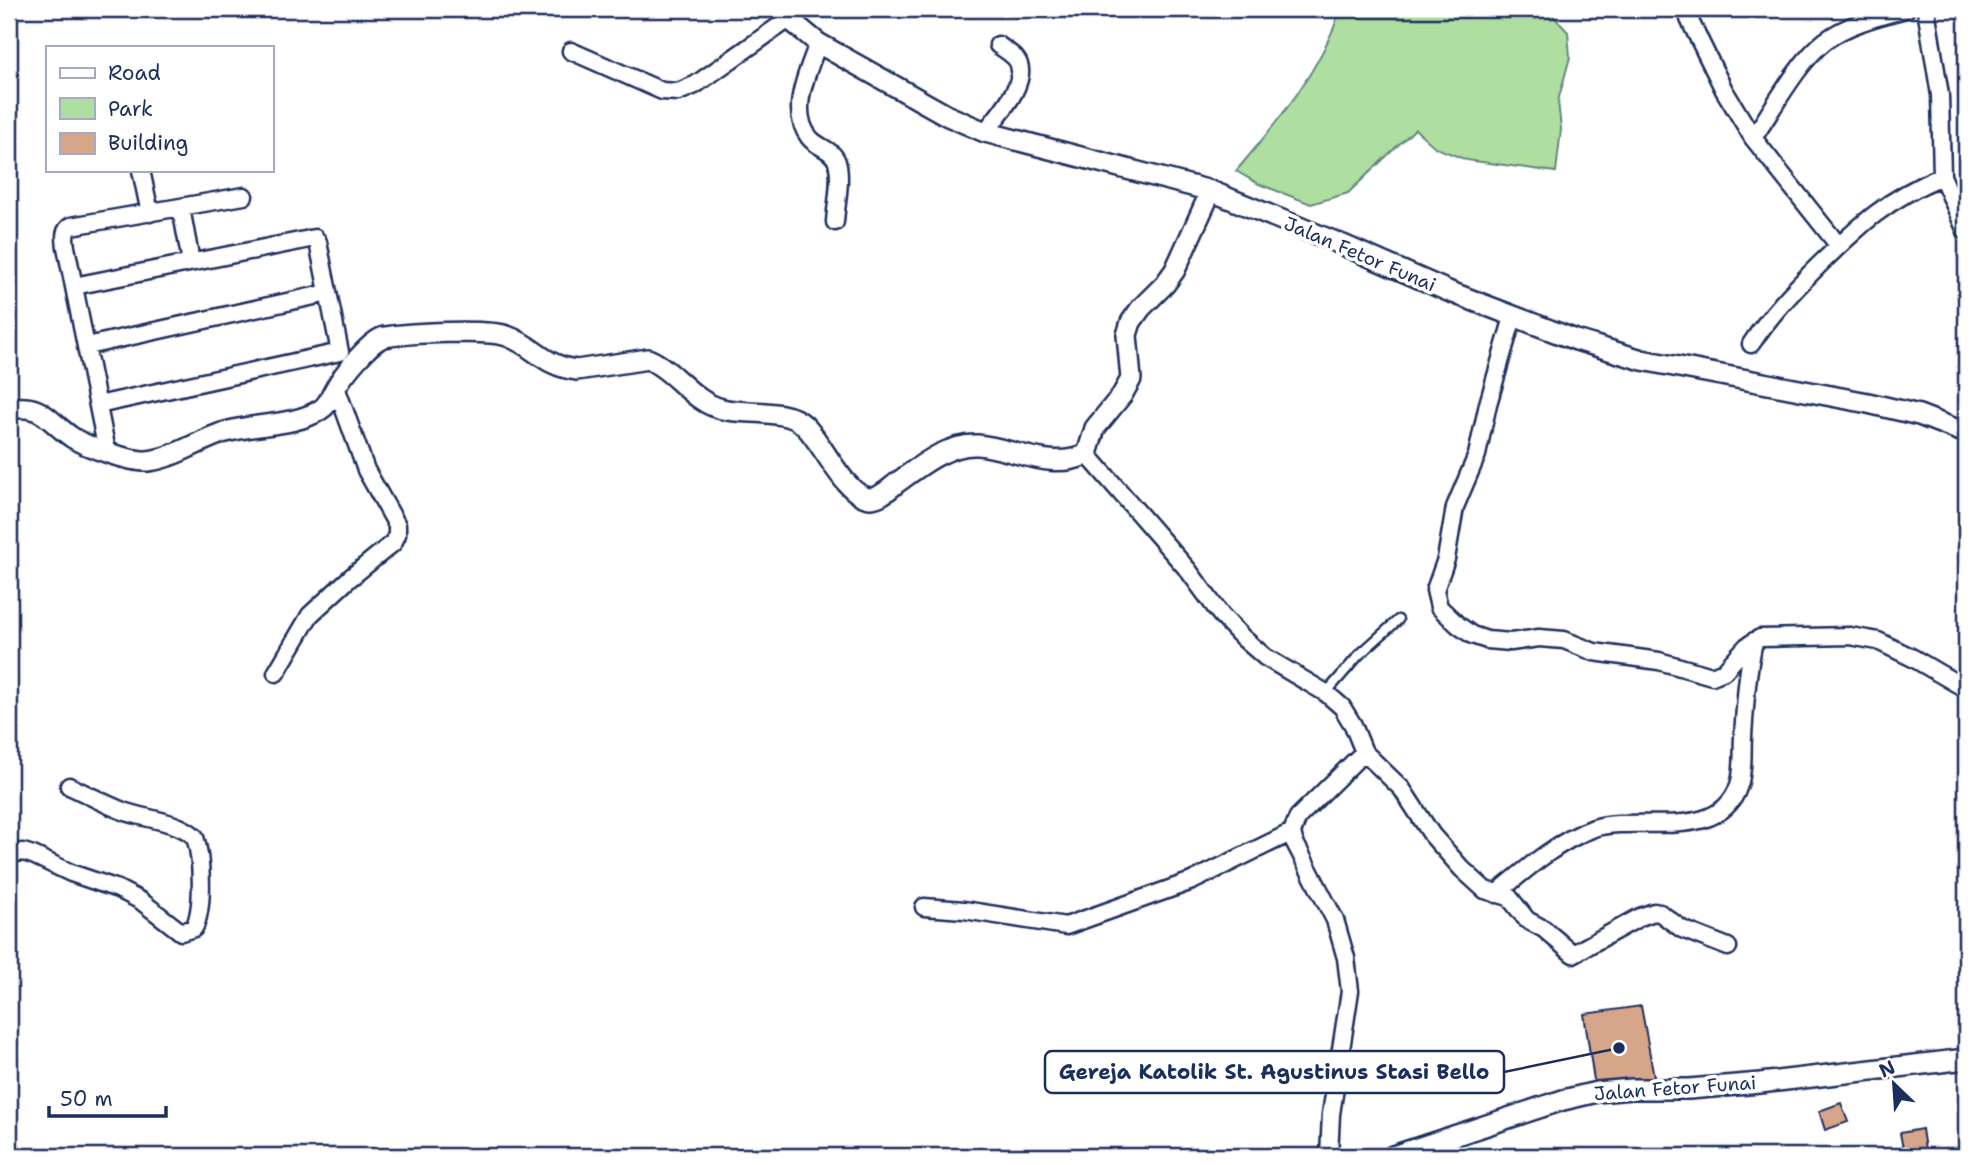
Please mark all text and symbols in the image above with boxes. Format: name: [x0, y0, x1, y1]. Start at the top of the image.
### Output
legend: [46, 46, 273, 172]
text: Road: [108, 59, 161, 87]
text: Park: [108, 95, 153, 123]
text: Building: [108, 129, 188, 157]
street label: Jalan Fetor Funai: [1280, 211, 1440, 297]
north arrow: [1860, 1050, 1930, 1120]
callout: Gereja Katolik St. Agustinus Stasi Bello: [1045, 1051, 1504, 1093]
text: N: [1875, 1055, 1899, 1084]
text: Gereja Katolik St. Agustinus Stasi Bello: [1059, 1058, 1489, 1086]
street label: Jalan Fetor Funai: [1593, 1070, 1757, 1106]
scale bar: [49, 1074, 166, 1118]
text: 50 m: [60, 1085, 113, 1113]

